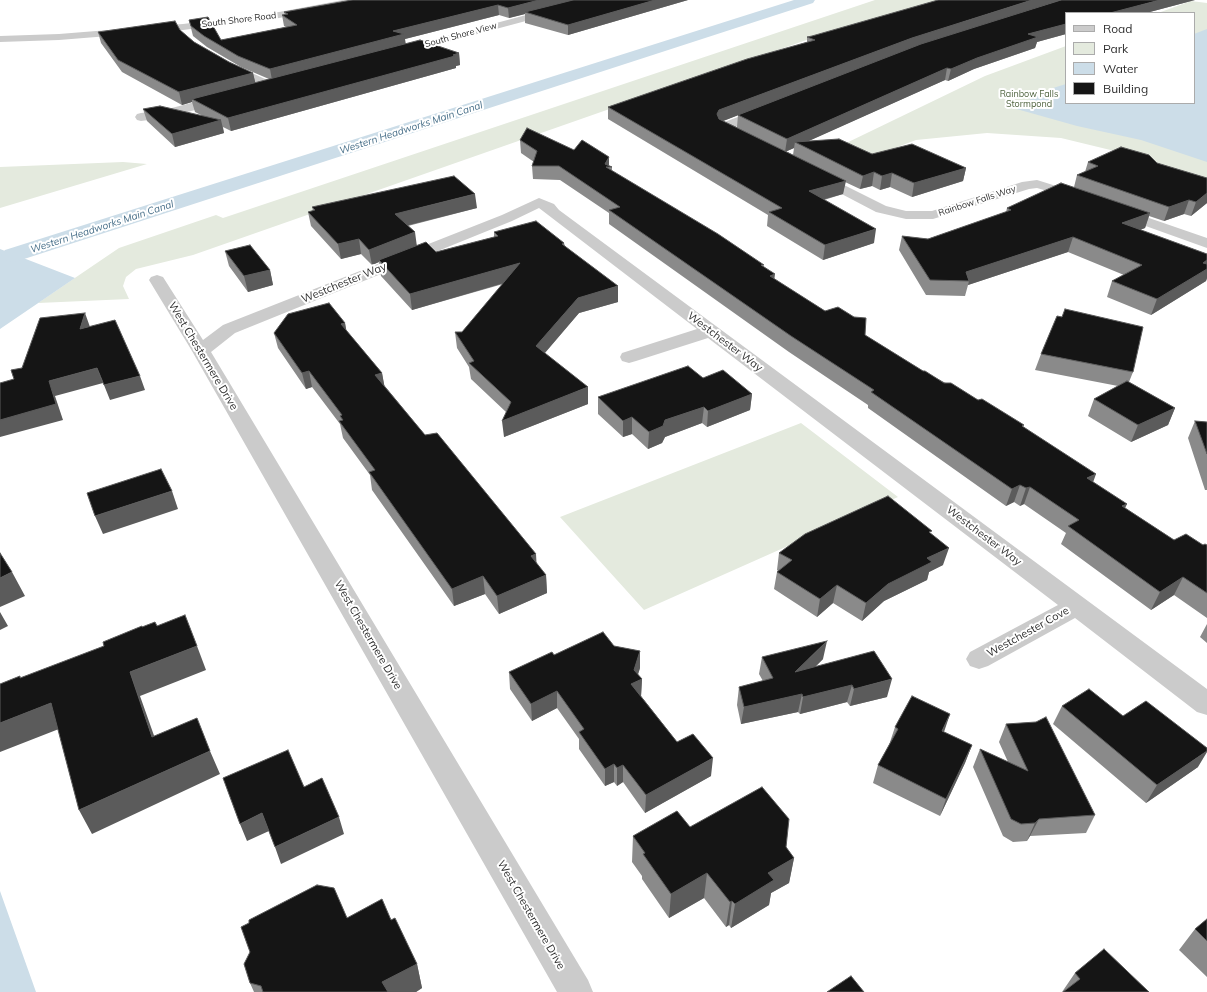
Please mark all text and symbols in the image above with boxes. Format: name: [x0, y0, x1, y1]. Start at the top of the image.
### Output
street label: South Shore Road: [201, 10, 277, 30]
legend: [1065, 12, 1195, 104]
street label: South Shore View: [424, 20, 498, 50]
text: Road: [1103, 21, 1132, 36]
text: Park: [1103, 41, 1128, 56]
text: Water: [1103, 61, 1138, 76]
text: Building: [1103, 81, 1148, 96]
park label: Rainbow Falls Stormpond: [1000, 89, 1058, 110]
water label: Western Headworks Main Canal: [338, 99, 484, 157]
street label: Rainbow Falls Way: [937, 183, 1017, 219]
water label: Western Headworks Main Canal: [29, 198, 175, 256]
street label: Westchester Way: [299, 260, 389, 306]
street label: West Chestermere Drive: [165, 300, 241, 412]
street label: Westchester Way: [685, 309, 765, 375]
street label: Westchester Way: [944, 503, 1024, 569]
street label: West Chestermere Drive: [331, 578, 405, 692]
street label: Westchester Cove: [985, 604, 1071, 660]
street label: West Chestermere Drive: [494, 858, 568, 972]

